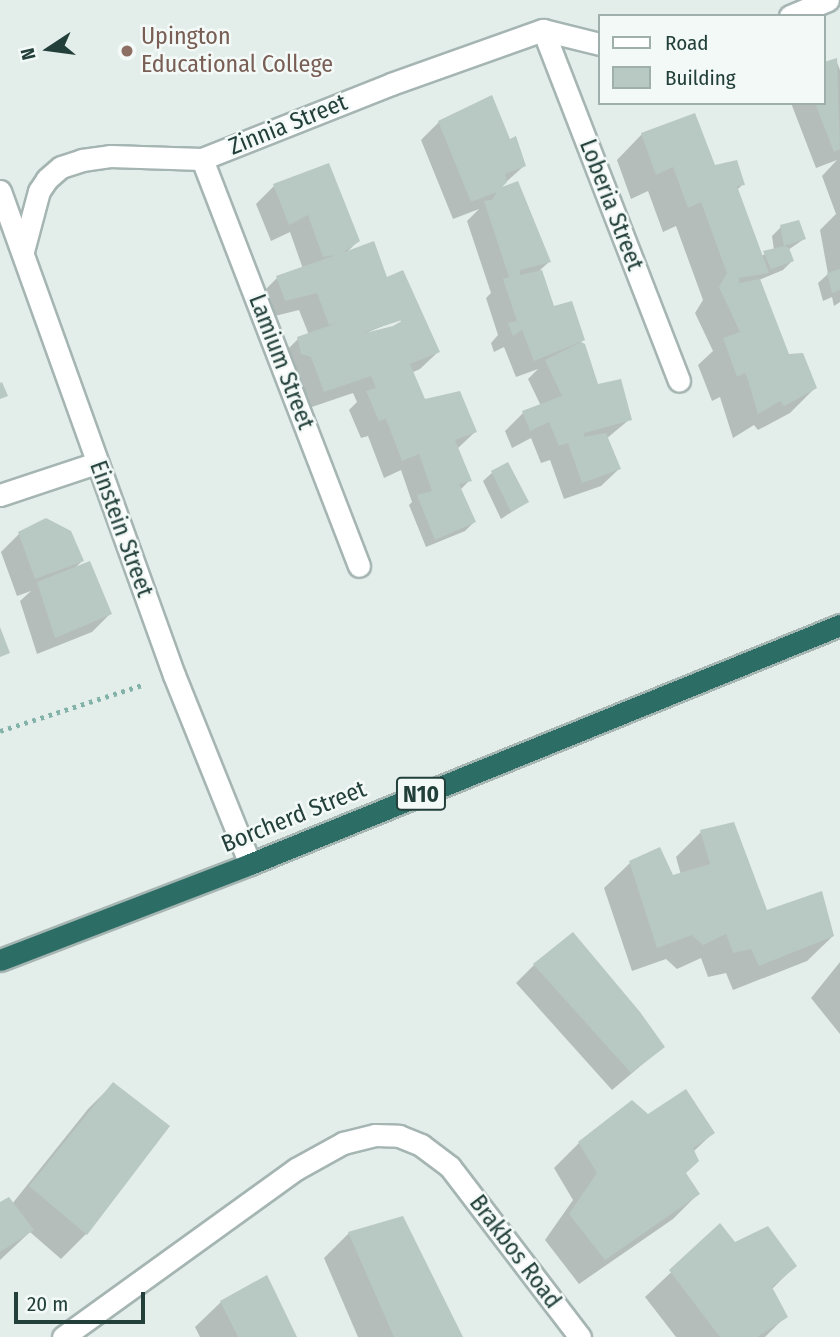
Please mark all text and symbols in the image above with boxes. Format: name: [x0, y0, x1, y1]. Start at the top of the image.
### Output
north arrow: [14, 14, 84, 84]
legend: [598, 14, 826, 105]
place label: Upington Educational College: [141, 23, 333, 79]
text: Road: [665, 30, 709, 56]
marker: Upington Educational College: [119, 43, 135, 59]
text: N: [16, 46, 41, 62]
text: Building: [665, 65, 736, 91]
street label: Zinnia Street: [225, 88, 351, 162]
street label: Loberia Street: [573, 135, 649, 275]
street label: Lamium Street: [242, 290, 320, 434]
street label: Einstein Street: [83, 457, 159, 601]
road number: N10: [395, 774, 447, 814]
street label: Borcherd Street: [217, 775, 371, 859]
street label: Brakbos Road: [463, 1190, 567, 1314]
scale bar: [18, 1278, 149, 1322]
text: 20 m: [27, 1291, 68, 1317]

